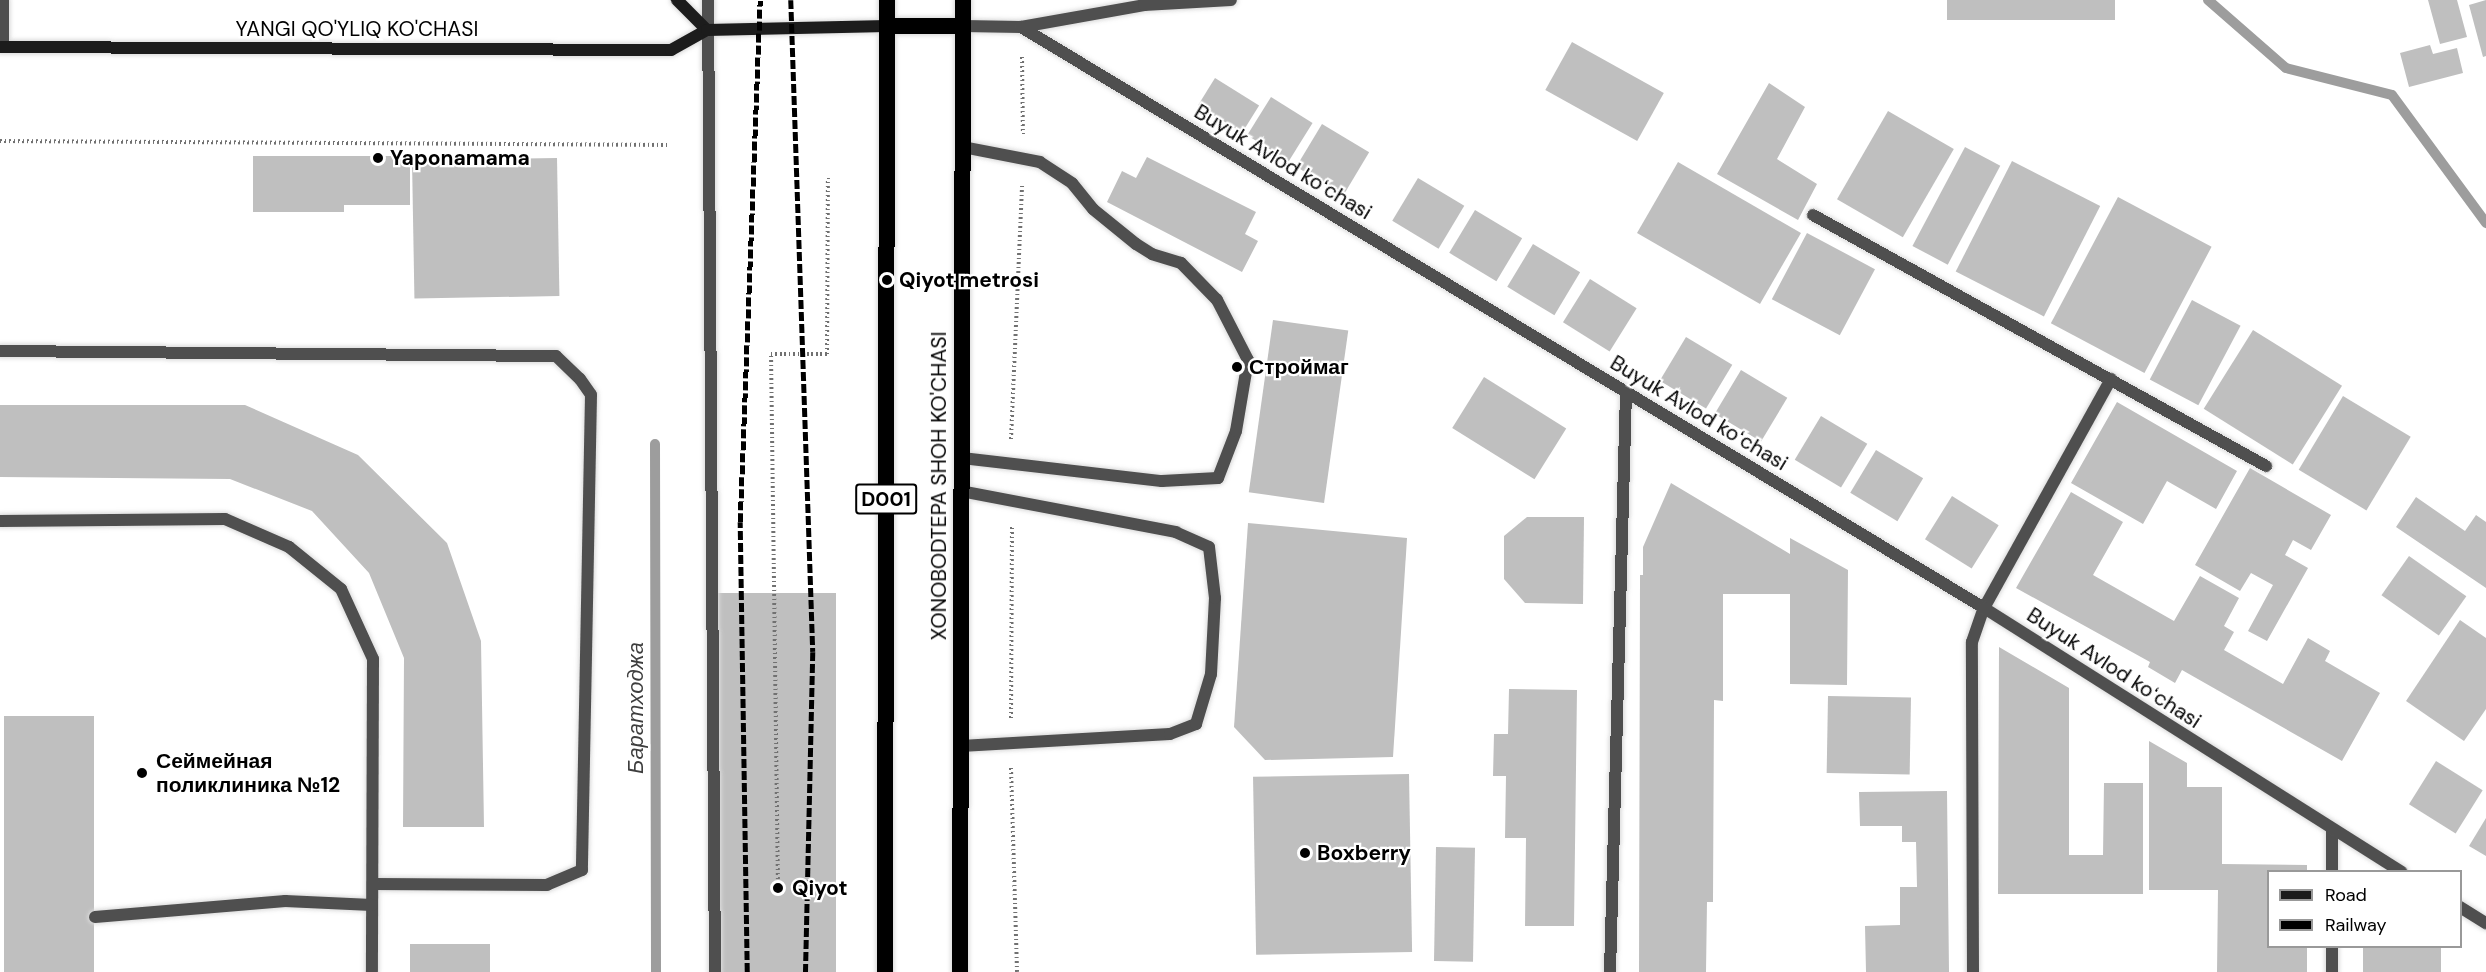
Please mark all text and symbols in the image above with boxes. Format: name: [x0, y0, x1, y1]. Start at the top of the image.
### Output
street label: YANGI QO'YLIQ KO'CHASI: [236, 16, 478, 42]
street label: Buyuk Avlod koʻchasi: [1190, 99, 1376, 225]
place label: Yaponamama: [390, 145, 530, 171]
marker: Yaponamama: [371, 151, 385, 165]
place label: Qiyot metrosi: [899, 267, 1039, 293]
marker: Qiyot metrosi: [880, 273, 894, 287]
street label: XONOBODTEPA SHOH KO'CHASI: [926, 332, 952, 640]
street label: Buyuk Avlod koʻchasi: [1606, 350, 1792, 476]
place label: Строймаг: [1249, 354, 1349, 380]
marker: Строймаг: [1230, 360, 1244, 374]
road number: D001: [854, 482, 918, 516]
street label: Buyuk Avlod koʻchasi: [2022, 602, 2206, 734]
water label: Баратходжа: [623, 642, 649, 774]
place label: Сеймейная поликлиника №12: [156, 748, 340, 798]
marker: Сеймейная поликлиника №12: [133, 764, 151, 782]
place label: Boxberry: [1317, 840, 1411, 866]
marker: Boxberry: [1298, 846, 1312, 860]
legend: [2267, 870, 2462, 948]
place label: Qiyot: [792, 875, 847, 901]
marker: Qiyot: [769, 879, 787, 897]
text: Road: [2325, 883, 2367, 907]
text: Railway: [2325, 913, 2387, 937]

